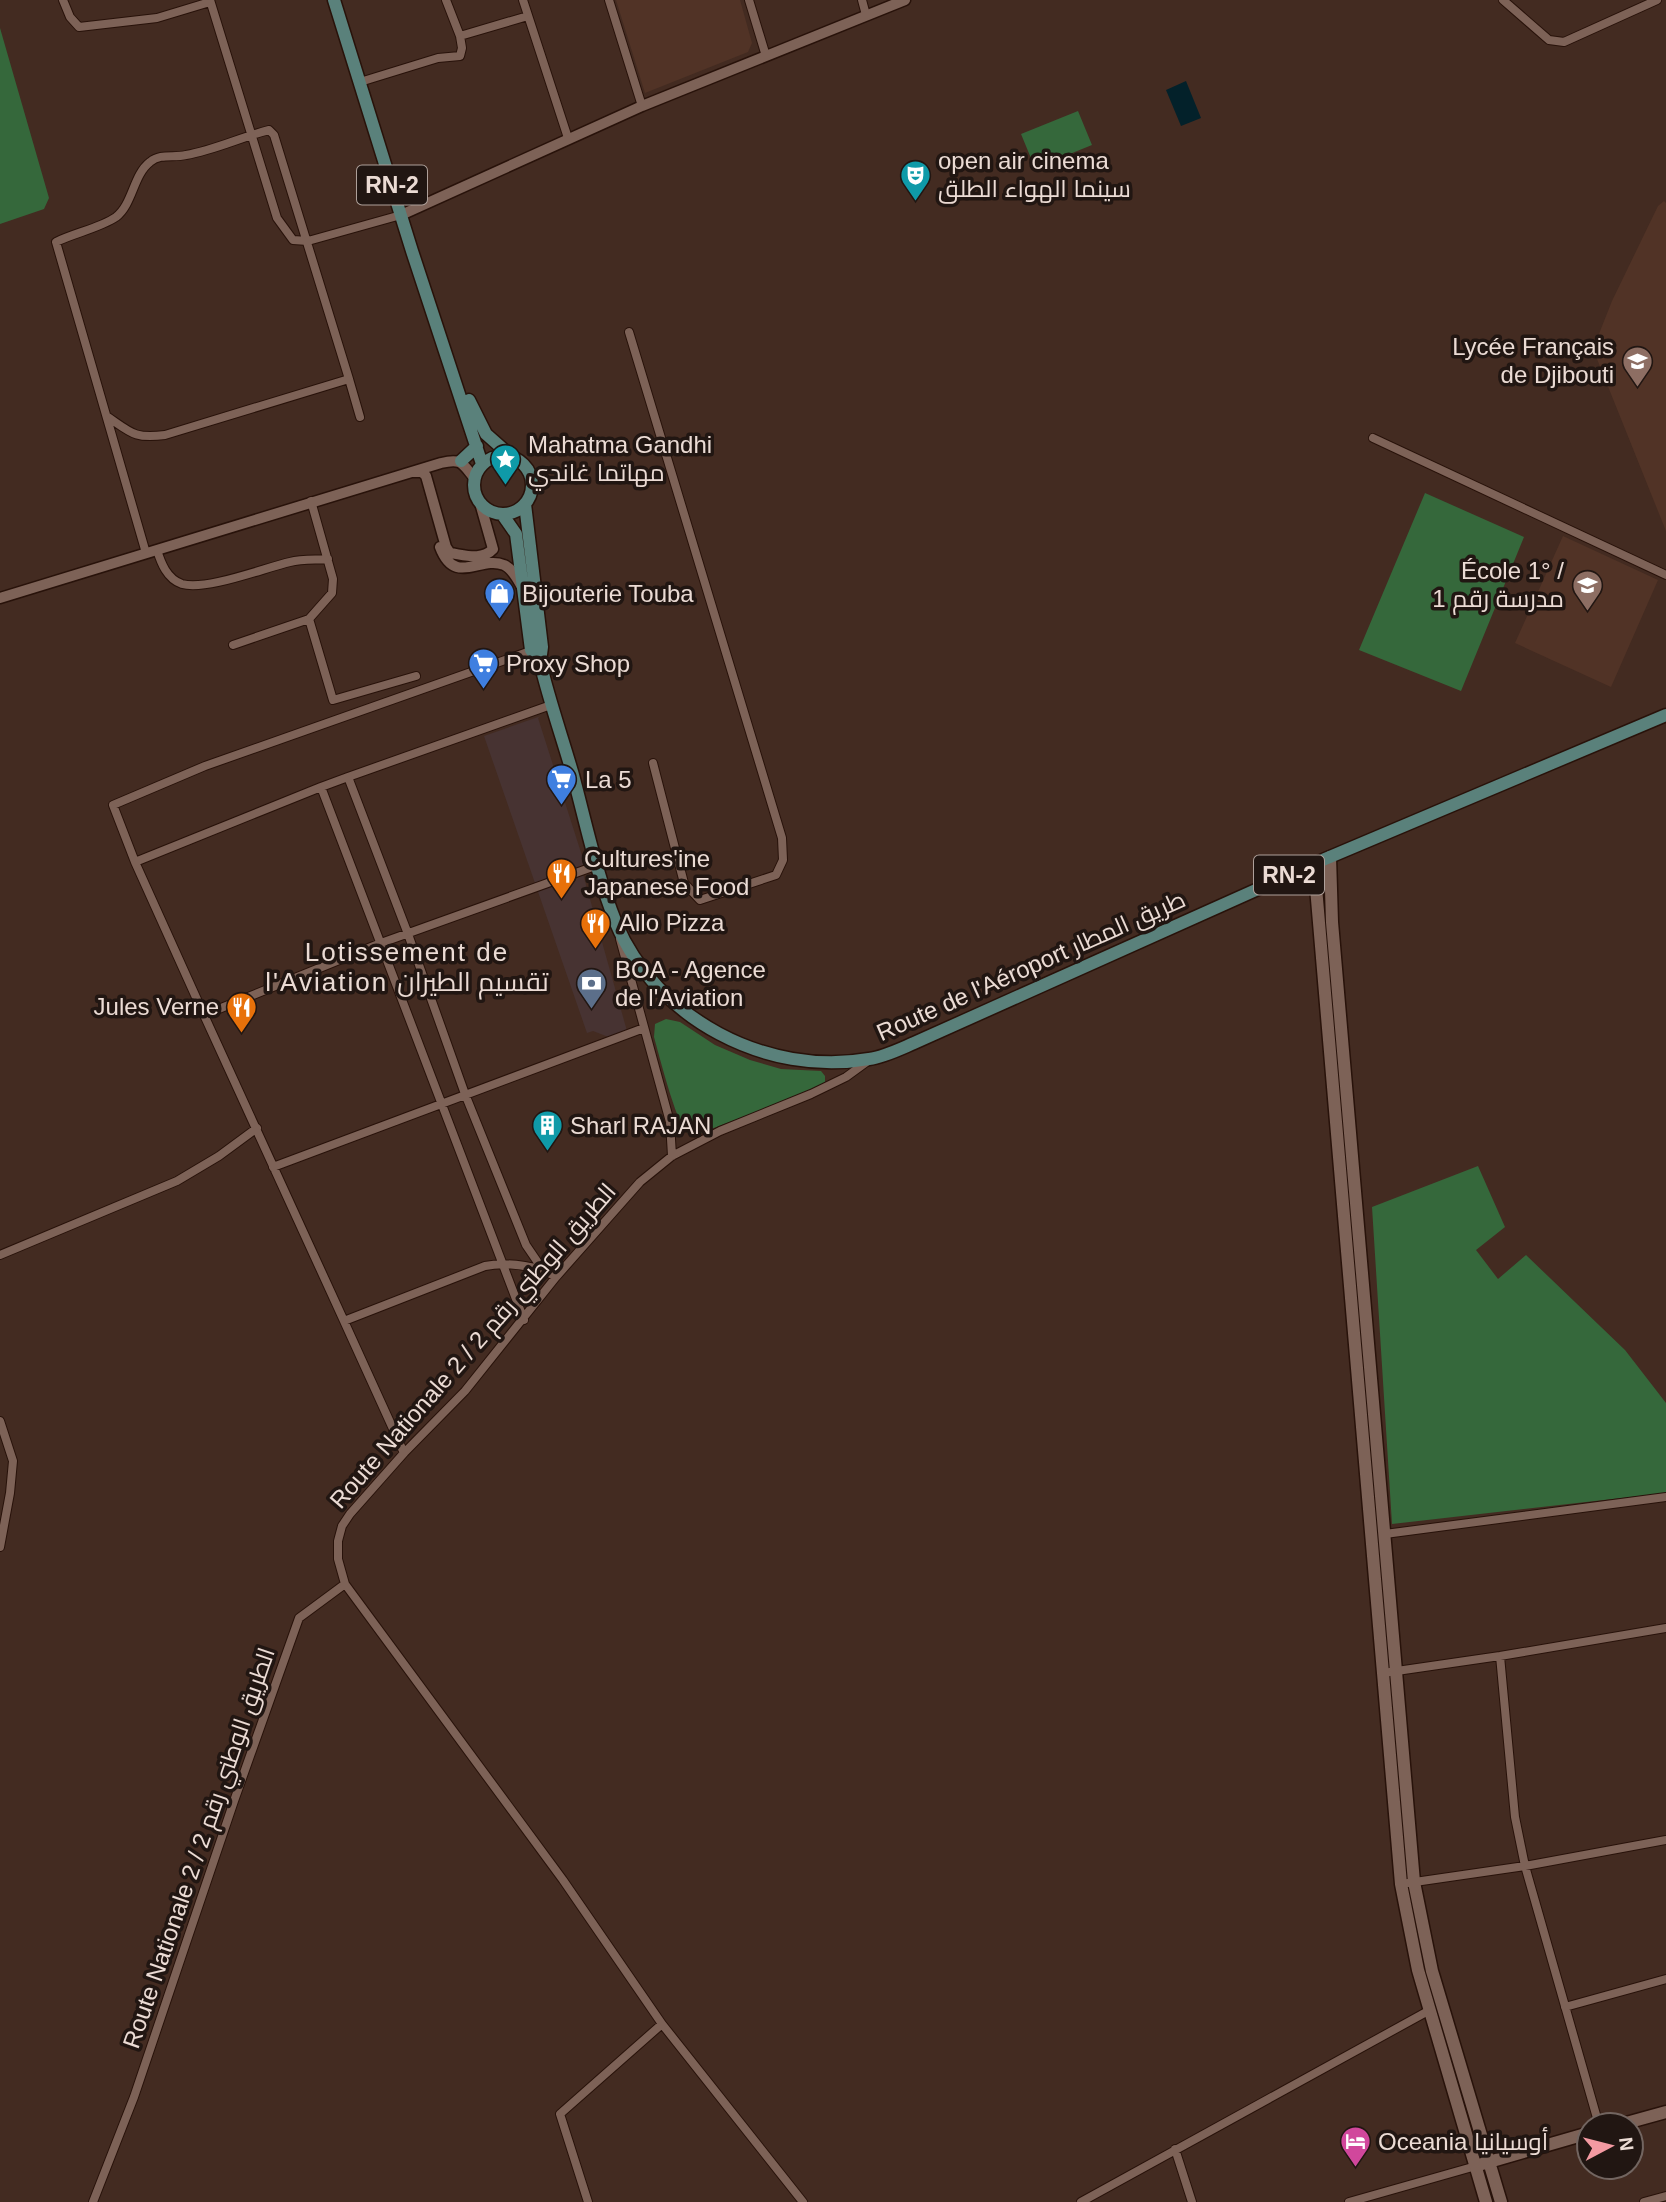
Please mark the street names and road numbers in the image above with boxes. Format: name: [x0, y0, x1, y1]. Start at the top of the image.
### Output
road number: RN-2: [357, 166, 427, 204]
road number: RN-2: [1254, 856, 1324, 894]
street label: Route de l'Aéroport طريق المطار: [872, 885, 1190, 1048]
street label: Route Nationale 2 / الطريق الوطني رقم 2: [324, 1178, 626, 1518]
street label: Route Nationale 2 / الطريق الوطني رقم 2: [117, 1644, 286, 2054]

